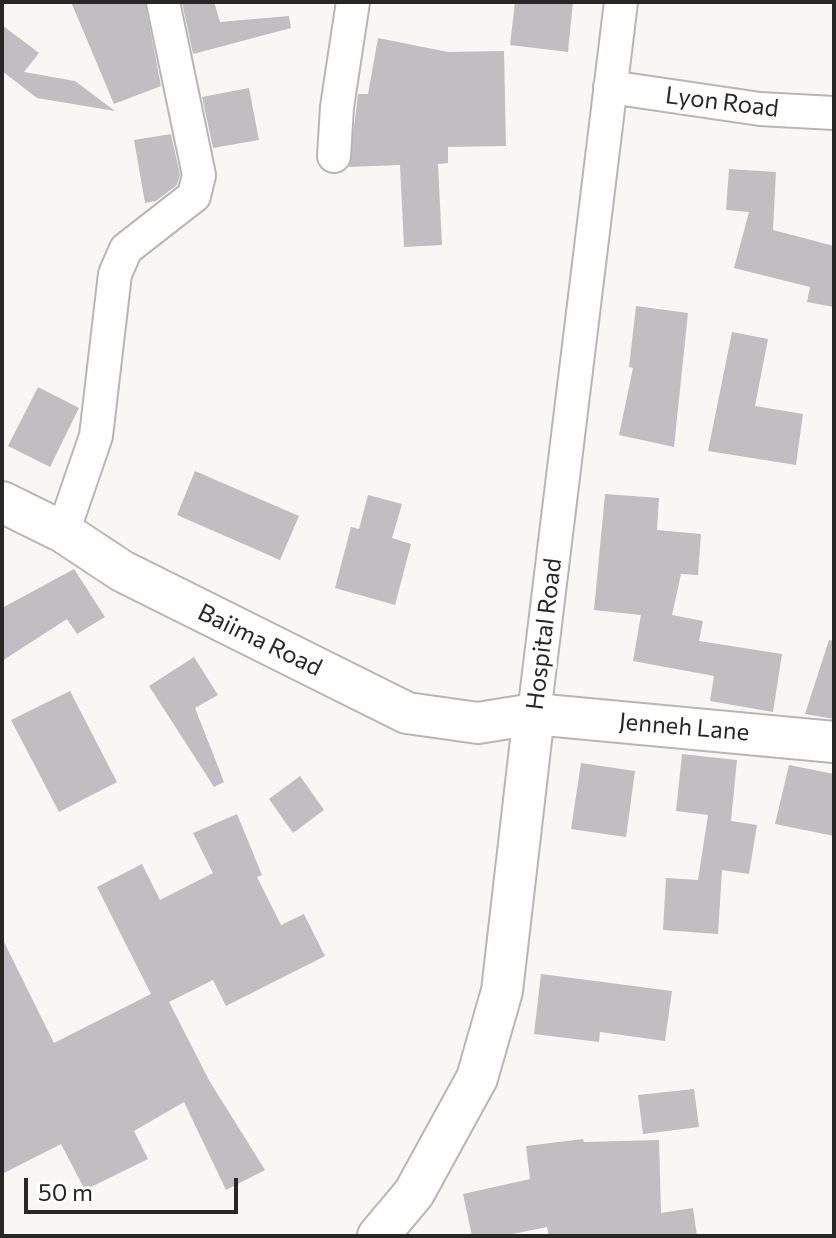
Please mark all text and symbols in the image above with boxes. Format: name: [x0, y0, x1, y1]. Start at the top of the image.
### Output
street label: Lyon Road: [664, 81, 780, 123]
street label: Hospital Road: [520, 557, 568, 711]
street label: Baiima Road: [193, 598, 327, 682]
street label: Jenneh Lane: [618, 707, 750, 747]
scale bar: [28, 1162, 242, 1212]
text: 50 m: [38, 1177, 93, 1206]

